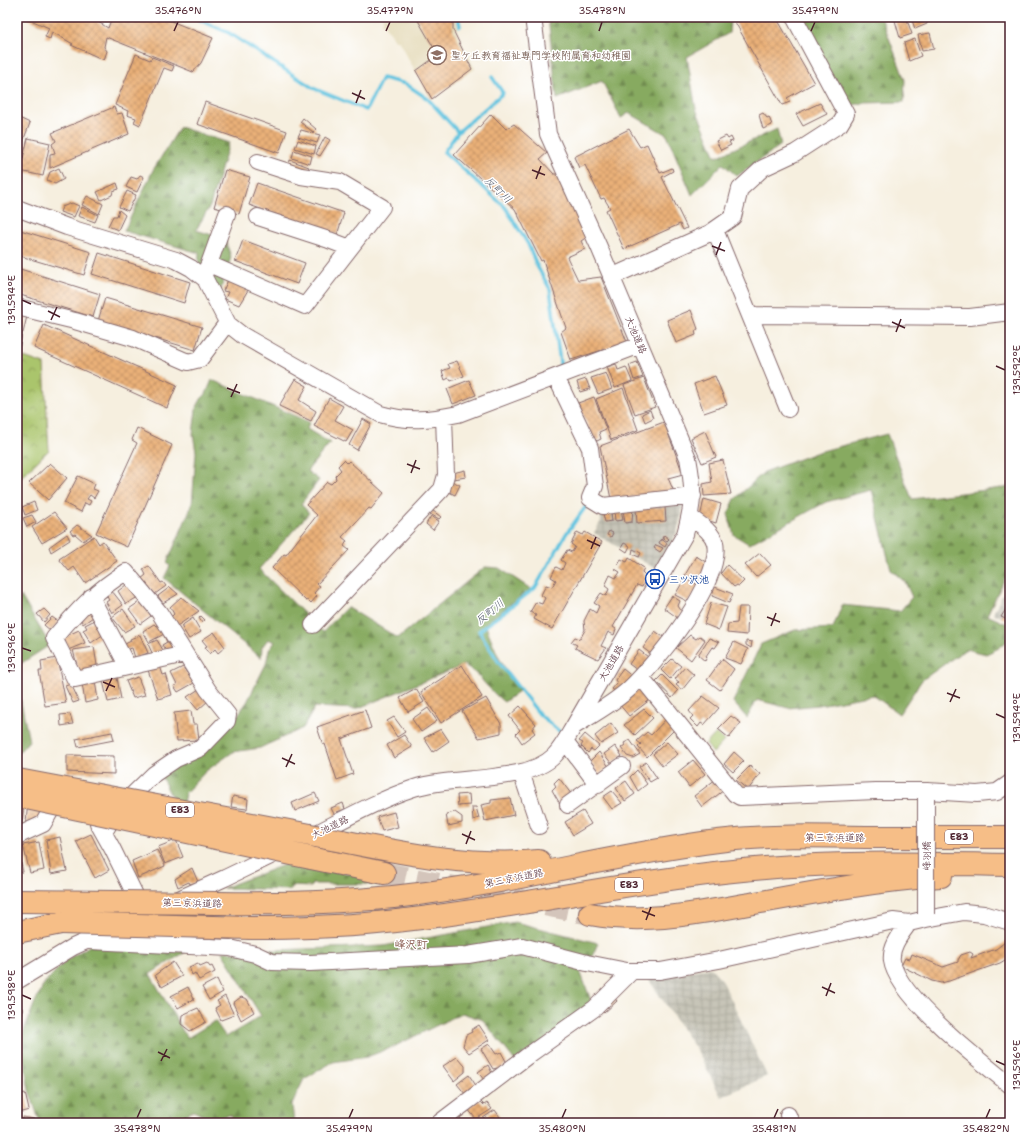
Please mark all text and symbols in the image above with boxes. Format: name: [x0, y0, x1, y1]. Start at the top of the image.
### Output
text: 35.476°N: [154, 4, 202, 17]
text: 35.477°N: [367, 4, 413, 17]
text: 35.478°N: [578, 4, 626, 17]
text: 35.479°N: [791, 4, 839, 17]
school or university icon: 聖ケ丘教育福祉専門学校附属育和幼稚園: [426, 44, 448, 66]
place label: 聖ケ丘教育福祉専門学校附属育和幼稚園: [451, 49, 631, 62]
water label: 反町川: [481, 173, 515, 207]
text: 139.594°E: [5, 275, 18, 325]
street label: 大池道路: [622, 314, 650, 356]
text: 139.592°E: [1010, 345, 1023, 395]
bus stop icon: 三ツ沢池: [644, 568, 666, 590]
place label: 三ツ沢池: [669, 573, 709, 586]
water label: 反町川: [473, 596, 507, 628]
text: 139.596°E: [5, 623, 18, 673]
street label: 大池道路: [595, 642, 627, 684]
text: 139.594°E: [1010, 693, 1023, 743]
road number: E83: [166, 803, 194, 817]
street label: 大池道路: [309, 812, 351, 842]
road number: E83: [945, 830, 973, 844]
street label: 第三京浜道路: [805, 831, 865, 844]
street label: 峰羽橋: [920, 841, 933, 871]
street label: 第三京浜道路: [483, 866, 545, 890]
road number: E83: [615, 878, 643, 892]
street label: 第三京浜道路: [162, 896, 222, 910]
district label: 峰沢町: [395, 937, 428, 952]
text: 139.598°E: [5, 970, 18, 1020]
text: 139.596°E: [1010, 1040, 1023, 1090]
text: 35.478°N: [113, 1122, 161, 1135]
text: 35.479°N: [325, 1122, 373, 1135]
text: 35.480°N: [538, 1122, 586, 1135]
text: 35.481°N: [752, 1122, 796, 1135]
text: 35.482°N: [962, 1122, 1010, 1135]

